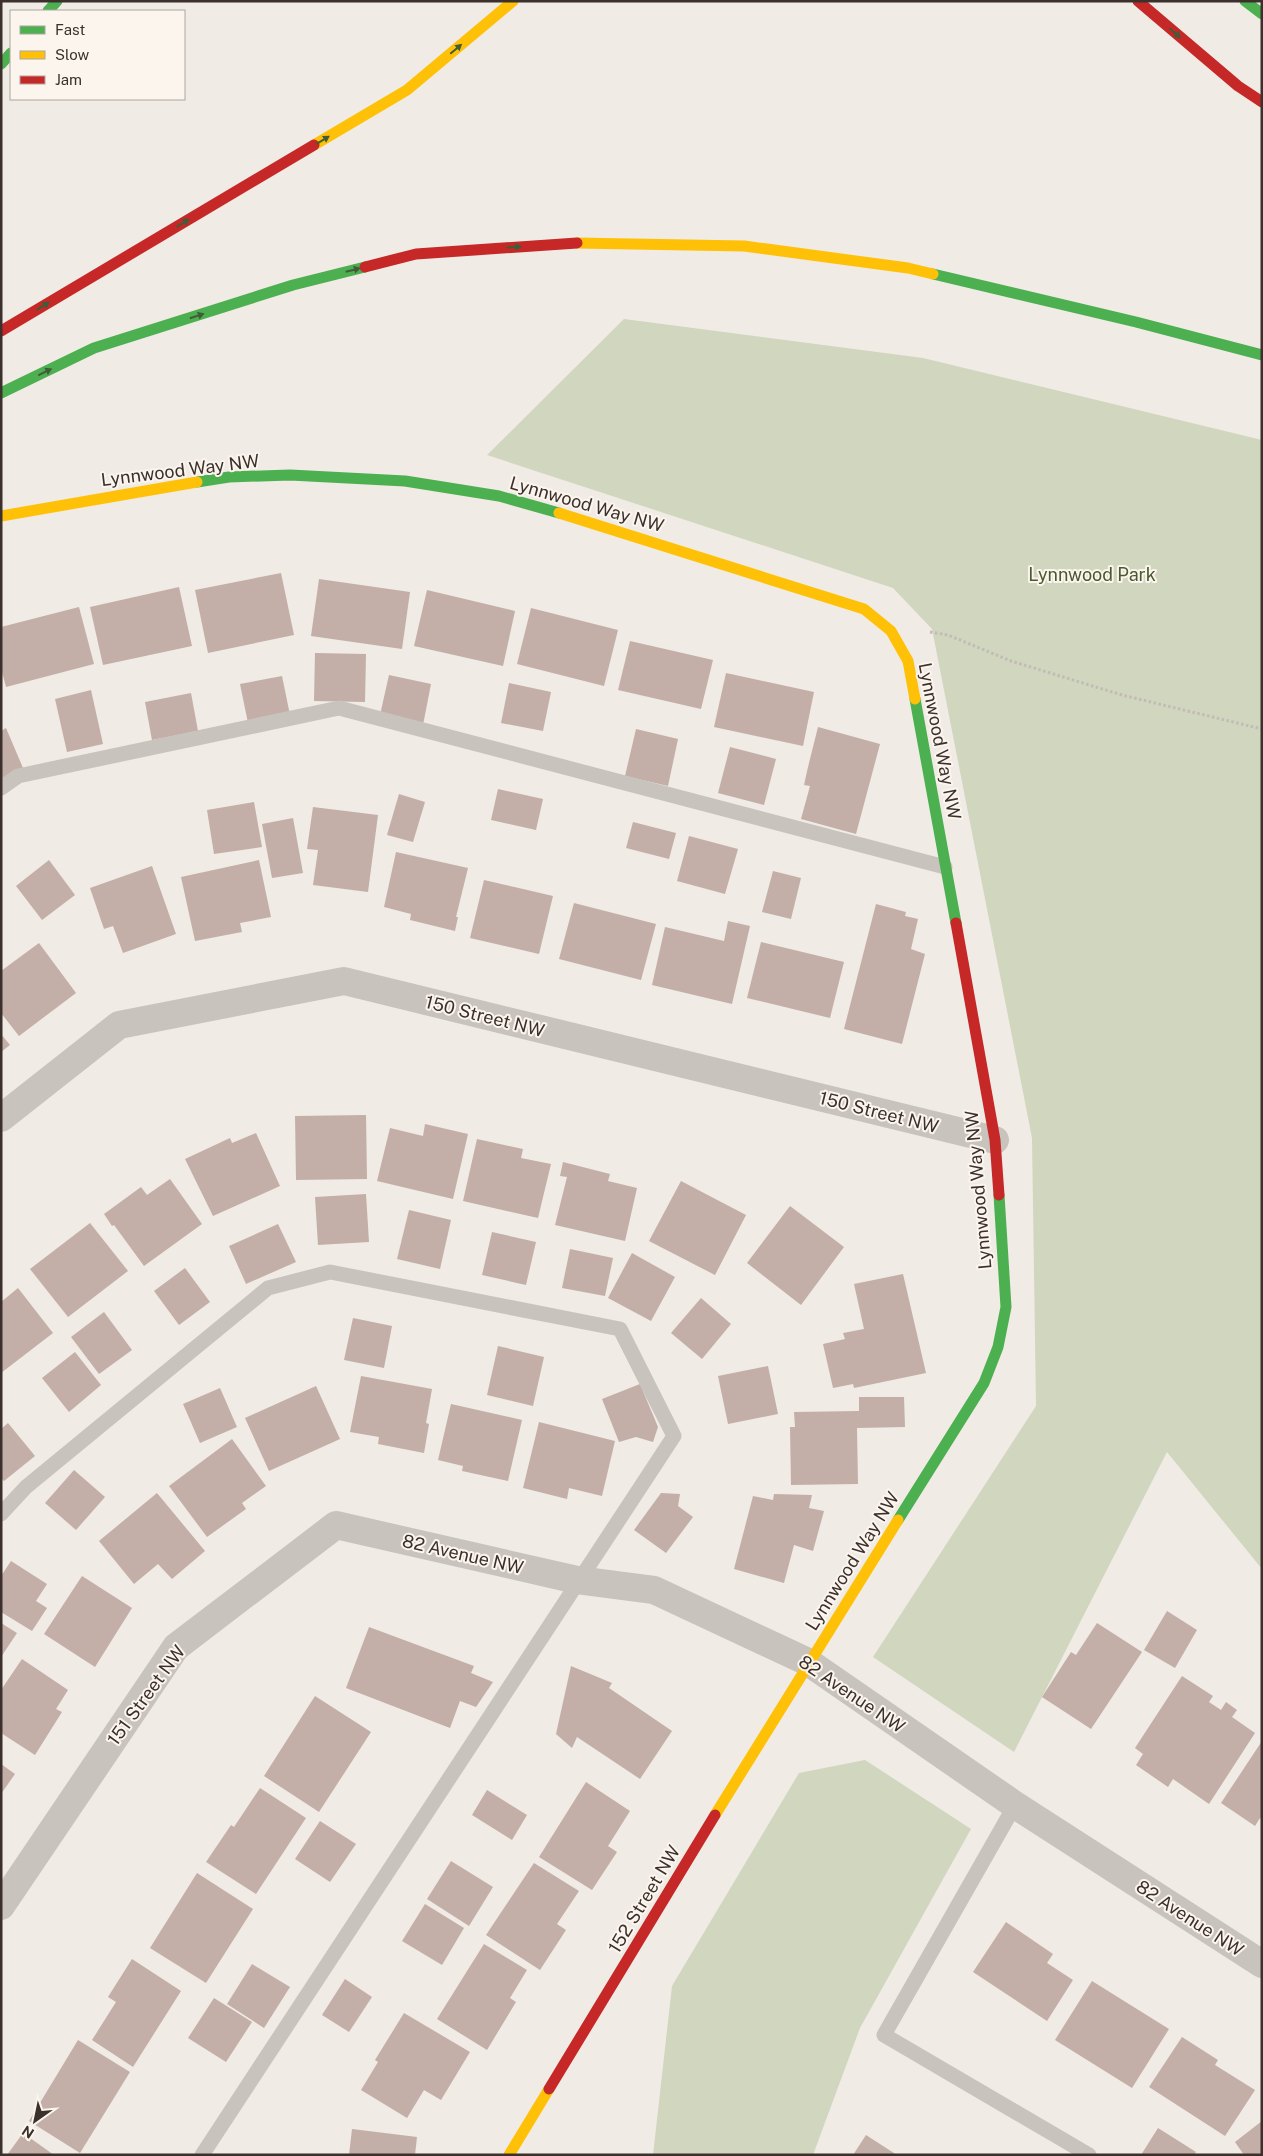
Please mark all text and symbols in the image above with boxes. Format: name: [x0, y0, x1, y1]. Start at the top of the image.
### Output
legend: [10, 10, 185, 100]
text: Fast: [55, 21, 85, 38]
one-way arrow: [1168, 27, 1181, 38]
one-way arrow: [450, 43, 463, 54]
text: Slow: [55, 46, 90, 63]
text: Jam: [55, 71, 82, 88]
one-way arrow: [316, 136, 329, 145]
one-way arrow: [176, 219, 189, 228]
one-way arrow: [506, 243, 522, 251]
one-way arrow: [346, 266, 361, 274]
one-way arrow: [36, 302, 51, 310]
one-way arrow: [190, 311, 205, 319]
one-way arrow: [38, 367, 52, 375]
street label: Lynnwood Way NW: [100, 450, 260, 490]
street label: Lynnwood Way NW: [507, 472, 667, 536]
park label: Lynnwood Park: [1028, 564, 1156, 585]
street label: Lynnwood Way NW: [914, 661, 966, 821]
street label: 150 Street NW: [423, 991, 547, 1041]
street label: 150 Street NW: [817, 1087, 941, 1137]
street label: Lynnwood Way NW: [961, 1110, 995, 1270]
street label: Lynnwood Way NW: [801, 1488, 903, 1634]
street label: 82 Avenue NW: [400, 1530, 526, 1578]
street label: 151 Street NW: [103, 1641, 189, 1749]
street label: 82 Avenue NW: [795, 1651, 909, 1737]
street label: 152 Street NW: [604, 1841, 684, 1957]
street label: 82 Avenue NW: [1132, 1876, 1248, 1960]
north arrow: [10, 2096, 60, 2146]
text: N: [19, 2122, 37, 2142]

